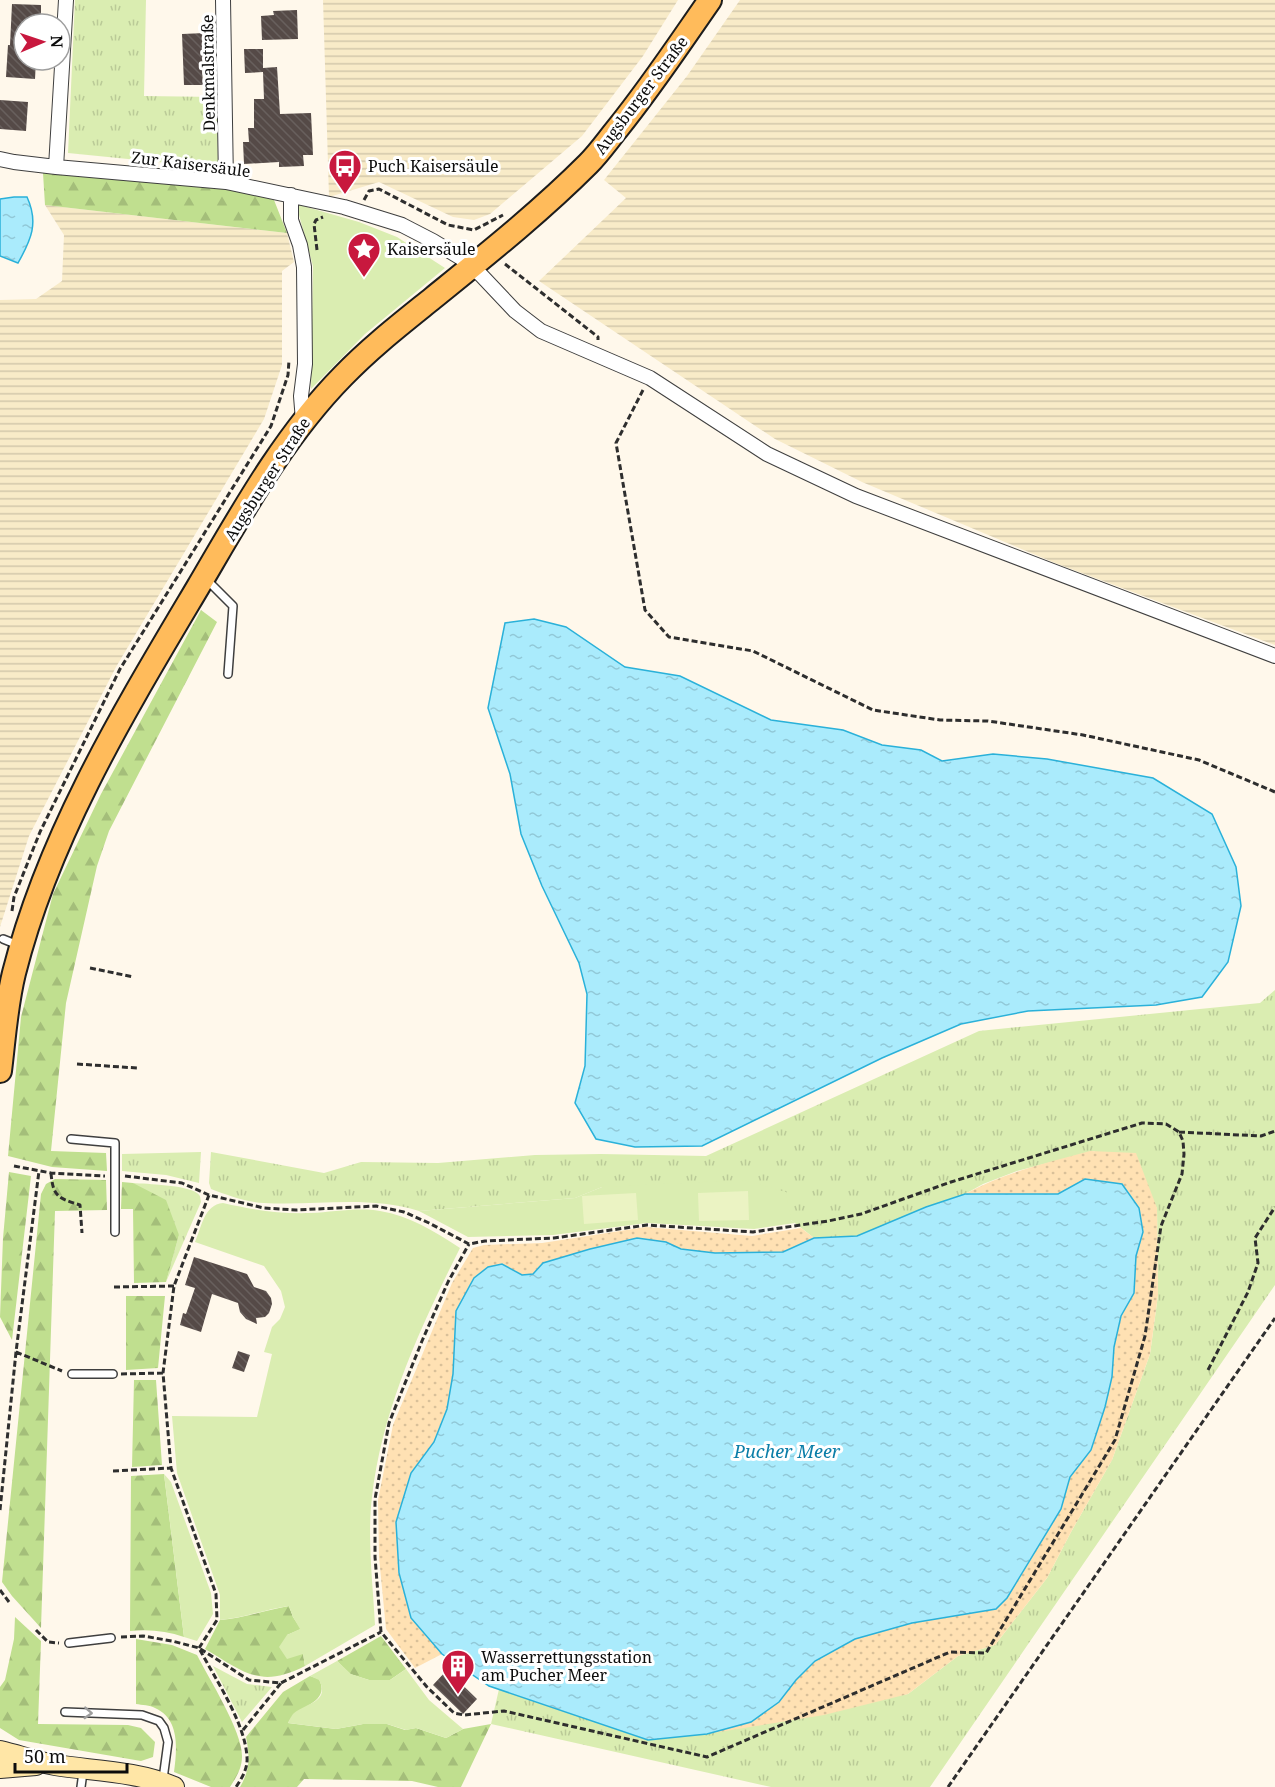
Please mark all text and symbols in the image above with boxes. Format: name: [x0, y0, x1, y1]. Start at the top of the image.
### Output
north arrow: [12, 12, 72, 72]
street label: Denkmalstraße: [196, 14, 220, 132]
street label: Augsburger Straße: [589, 31, 693, 159]
text: N: [46, 35, 68, 49]
street label: Zur Kaisersäule: [130, 146, 252, 182]
bus stop icon: Puch Kaisersäule: [327, 148, 363, 195]
place label: Puch Kaisersäule: [368, 155, 499, 177]
place icon: Kaisersäule: [346, 231, 382, 278]
place label: Kaisersäule: [387, 238, 476, 260]
street label: Augsburger Straße: [219, 413, 315, 545]
water label: Pucher Meer: [733, 1439, 841, 1463]
place label: Wasserrettungsstation am Pucher Meer: [481, 1646, 652, 1686]
building icon: Wasserrettungsstation am Pucher Meer: [440, 1648, 476, 1695]
one-way arrow: [83, 1706, 92, 1719]
scale bar: [15, 1736, 128, 1774]
text: 50 m: [24, 1744, 66, 1768]

